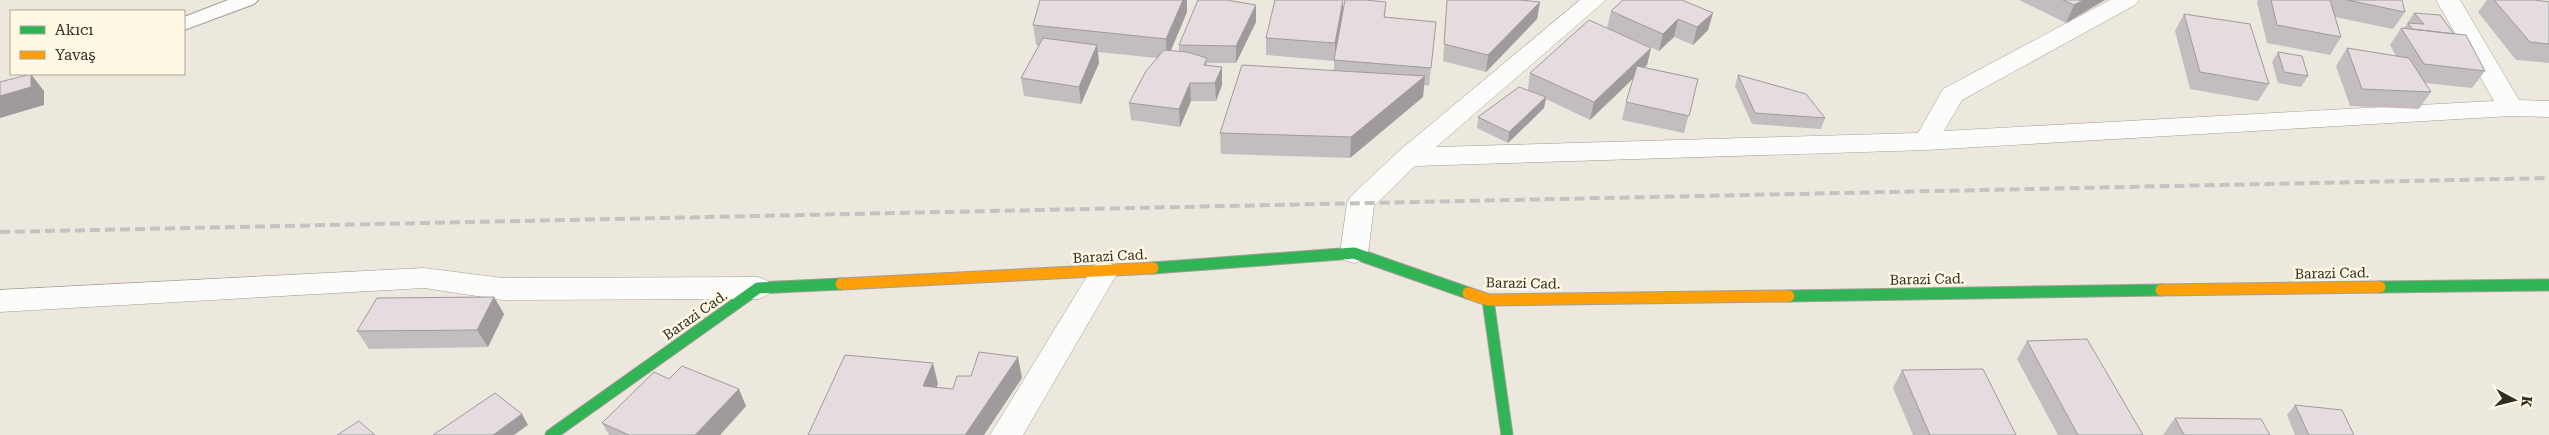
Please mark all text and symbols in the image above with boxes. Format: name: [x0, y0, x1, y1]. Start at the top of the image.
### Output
legend: [10, 10, 185, 75]
text: Akıcı: [55, 21, 93, 39]
text: Yavaş: [55, 46, 96, 64]
street label: Barazi Cad.: [1072, 246, 1148, 266]
street label: Barazi Cad.: [2294, 264, 2370, 282]
street label: Barazi Cad.: [1889, 270, 1965, 288]
street label: Barazi Cad.: [1485, 274, 1561, 292]
street label: Barazi Cad.: [660, 287, 730, 343]
north arrow: [2489, 375, 2539, 425]
text: K: [2518, 395, 2536, 408]

